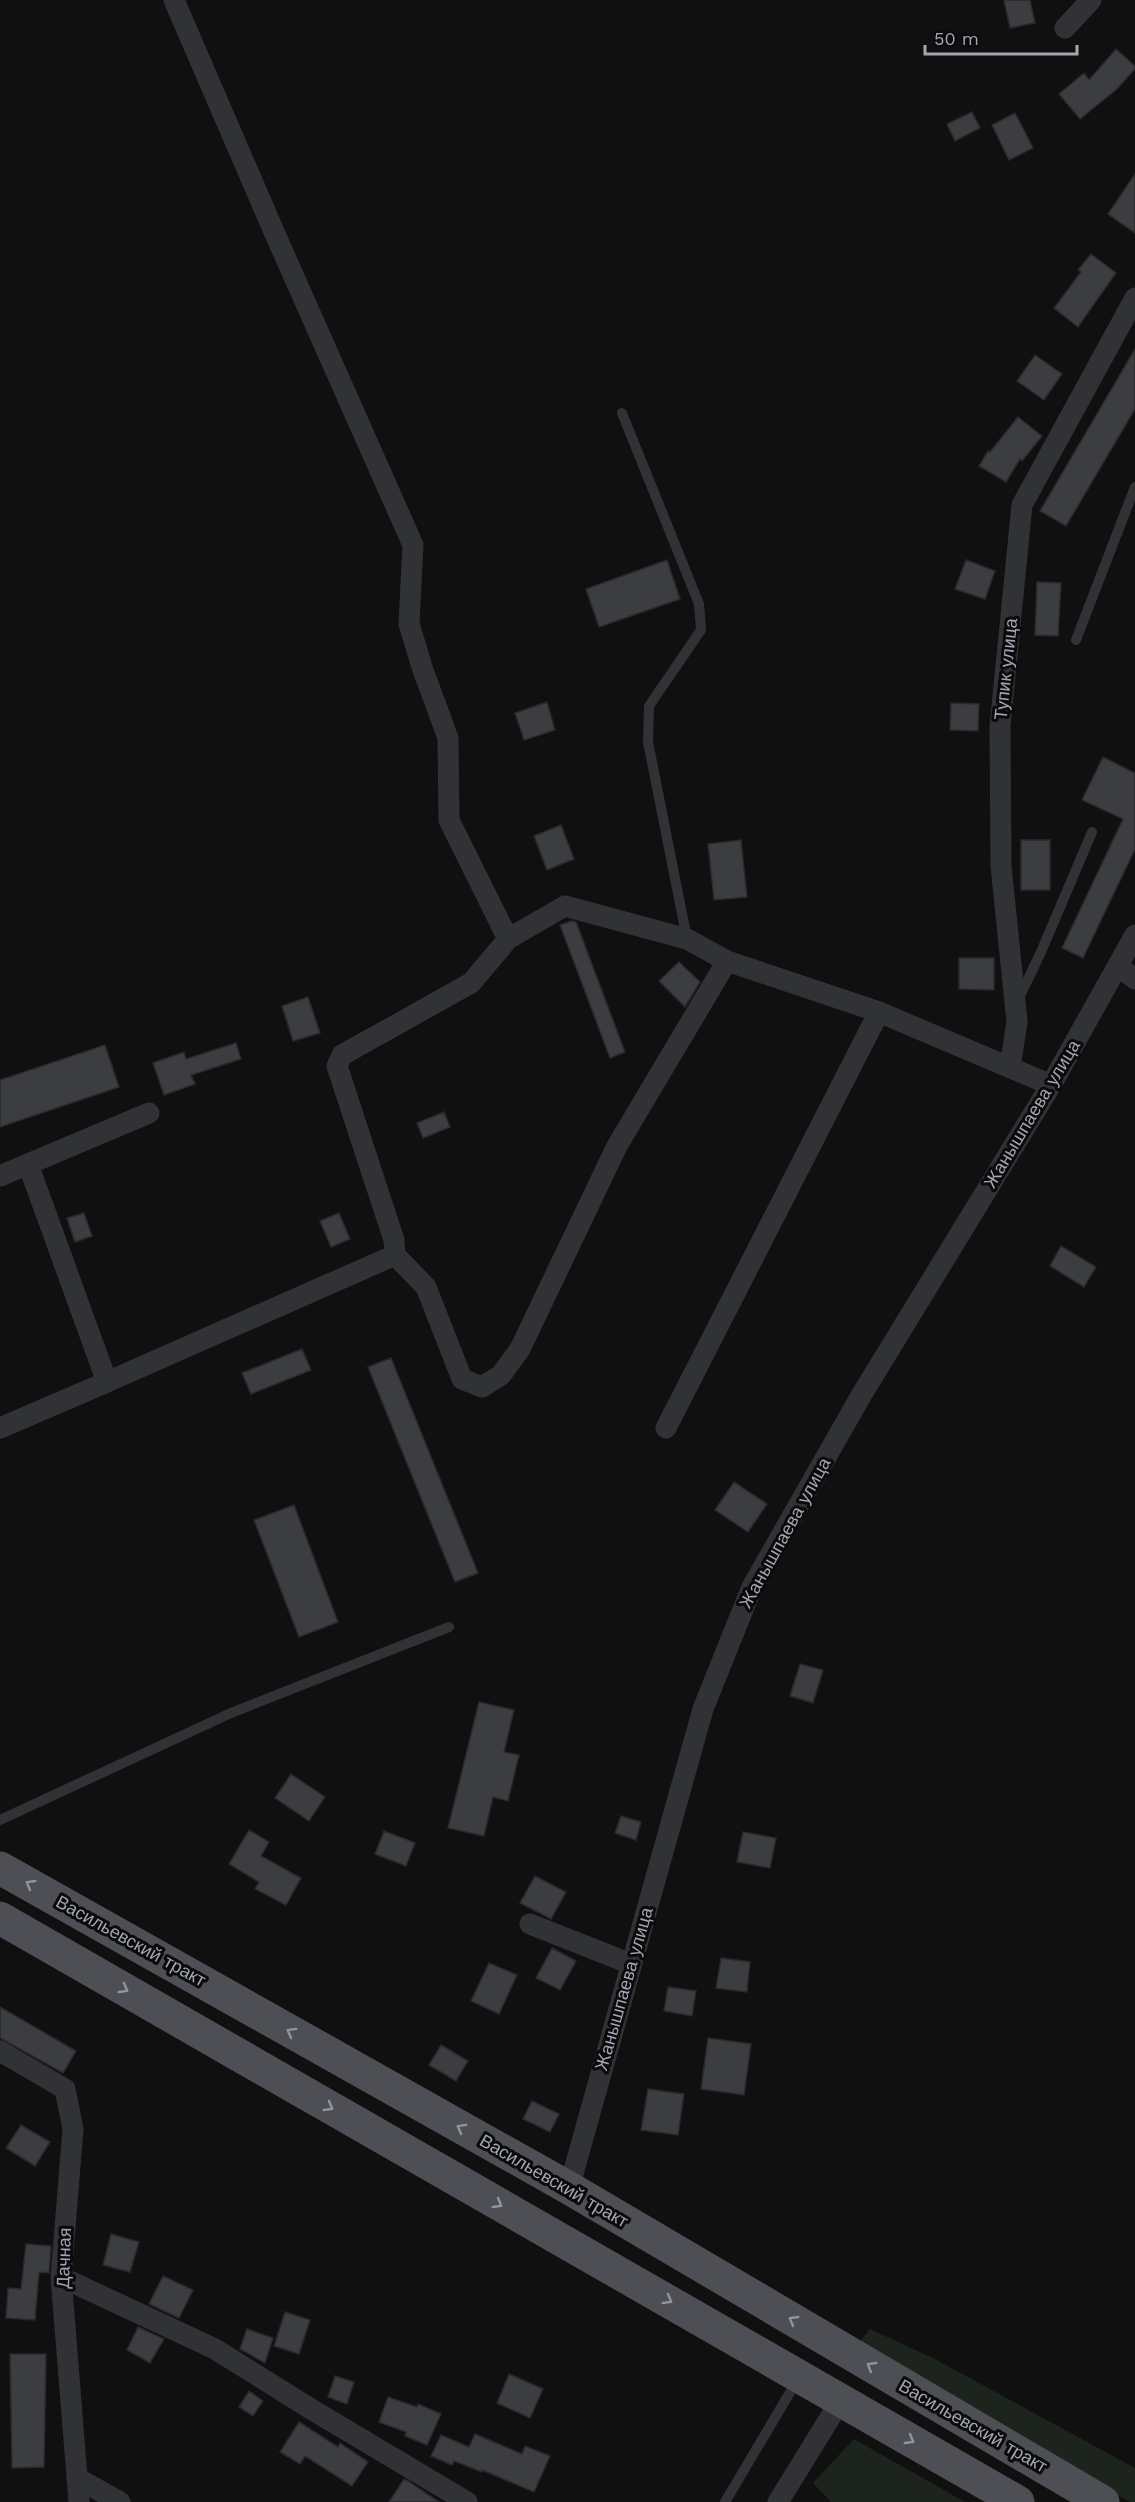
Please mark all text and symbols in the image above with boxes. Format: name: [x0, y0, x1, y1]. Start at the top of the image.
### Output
scale bar: [925, 18, 1076, 56]
text: 50 m: [934, 28, 979, 49]
street label: Тупик улица: [990, 616, 1021, 721]
street label: Жанышпаева улица: [979, 1035, 1085, 1192]
street label: Жанышпаева улица: [734, 1453, 835, 1612]
one-way arrow: [26, 1880, 36, 1891]
street label: Васильевский тракт: [53, 1891, 210, 1990]
street label: Жанышпаева улица: [590, 1904, 657, 2073]
one-way arrow: [118, 1981, 128, 1993]
one-way arrow: [287, 2028, 297, 2039]
one-way arrow: [323, 2099, 333, 2111]
one-way arrow: [457, 2123, 467, 2135]
street label: Васильевский тракт: [476, 2129, 632, 2232]
one-way arrow: [492, 2196, 503, 2208]
street label: Дачная: [52, 2227, 75, 2289]
one-way arrow: [661, 2293, 672, 2305]
one-way arrow: [789, 2316, 799, 2327]
one-way arrow: [867, 2362, 877, 2373]
street label: Васильевский тракт: [895, 2374, 1051, 2477]
one-way arrow: [904, 2432, 914, 2444]

